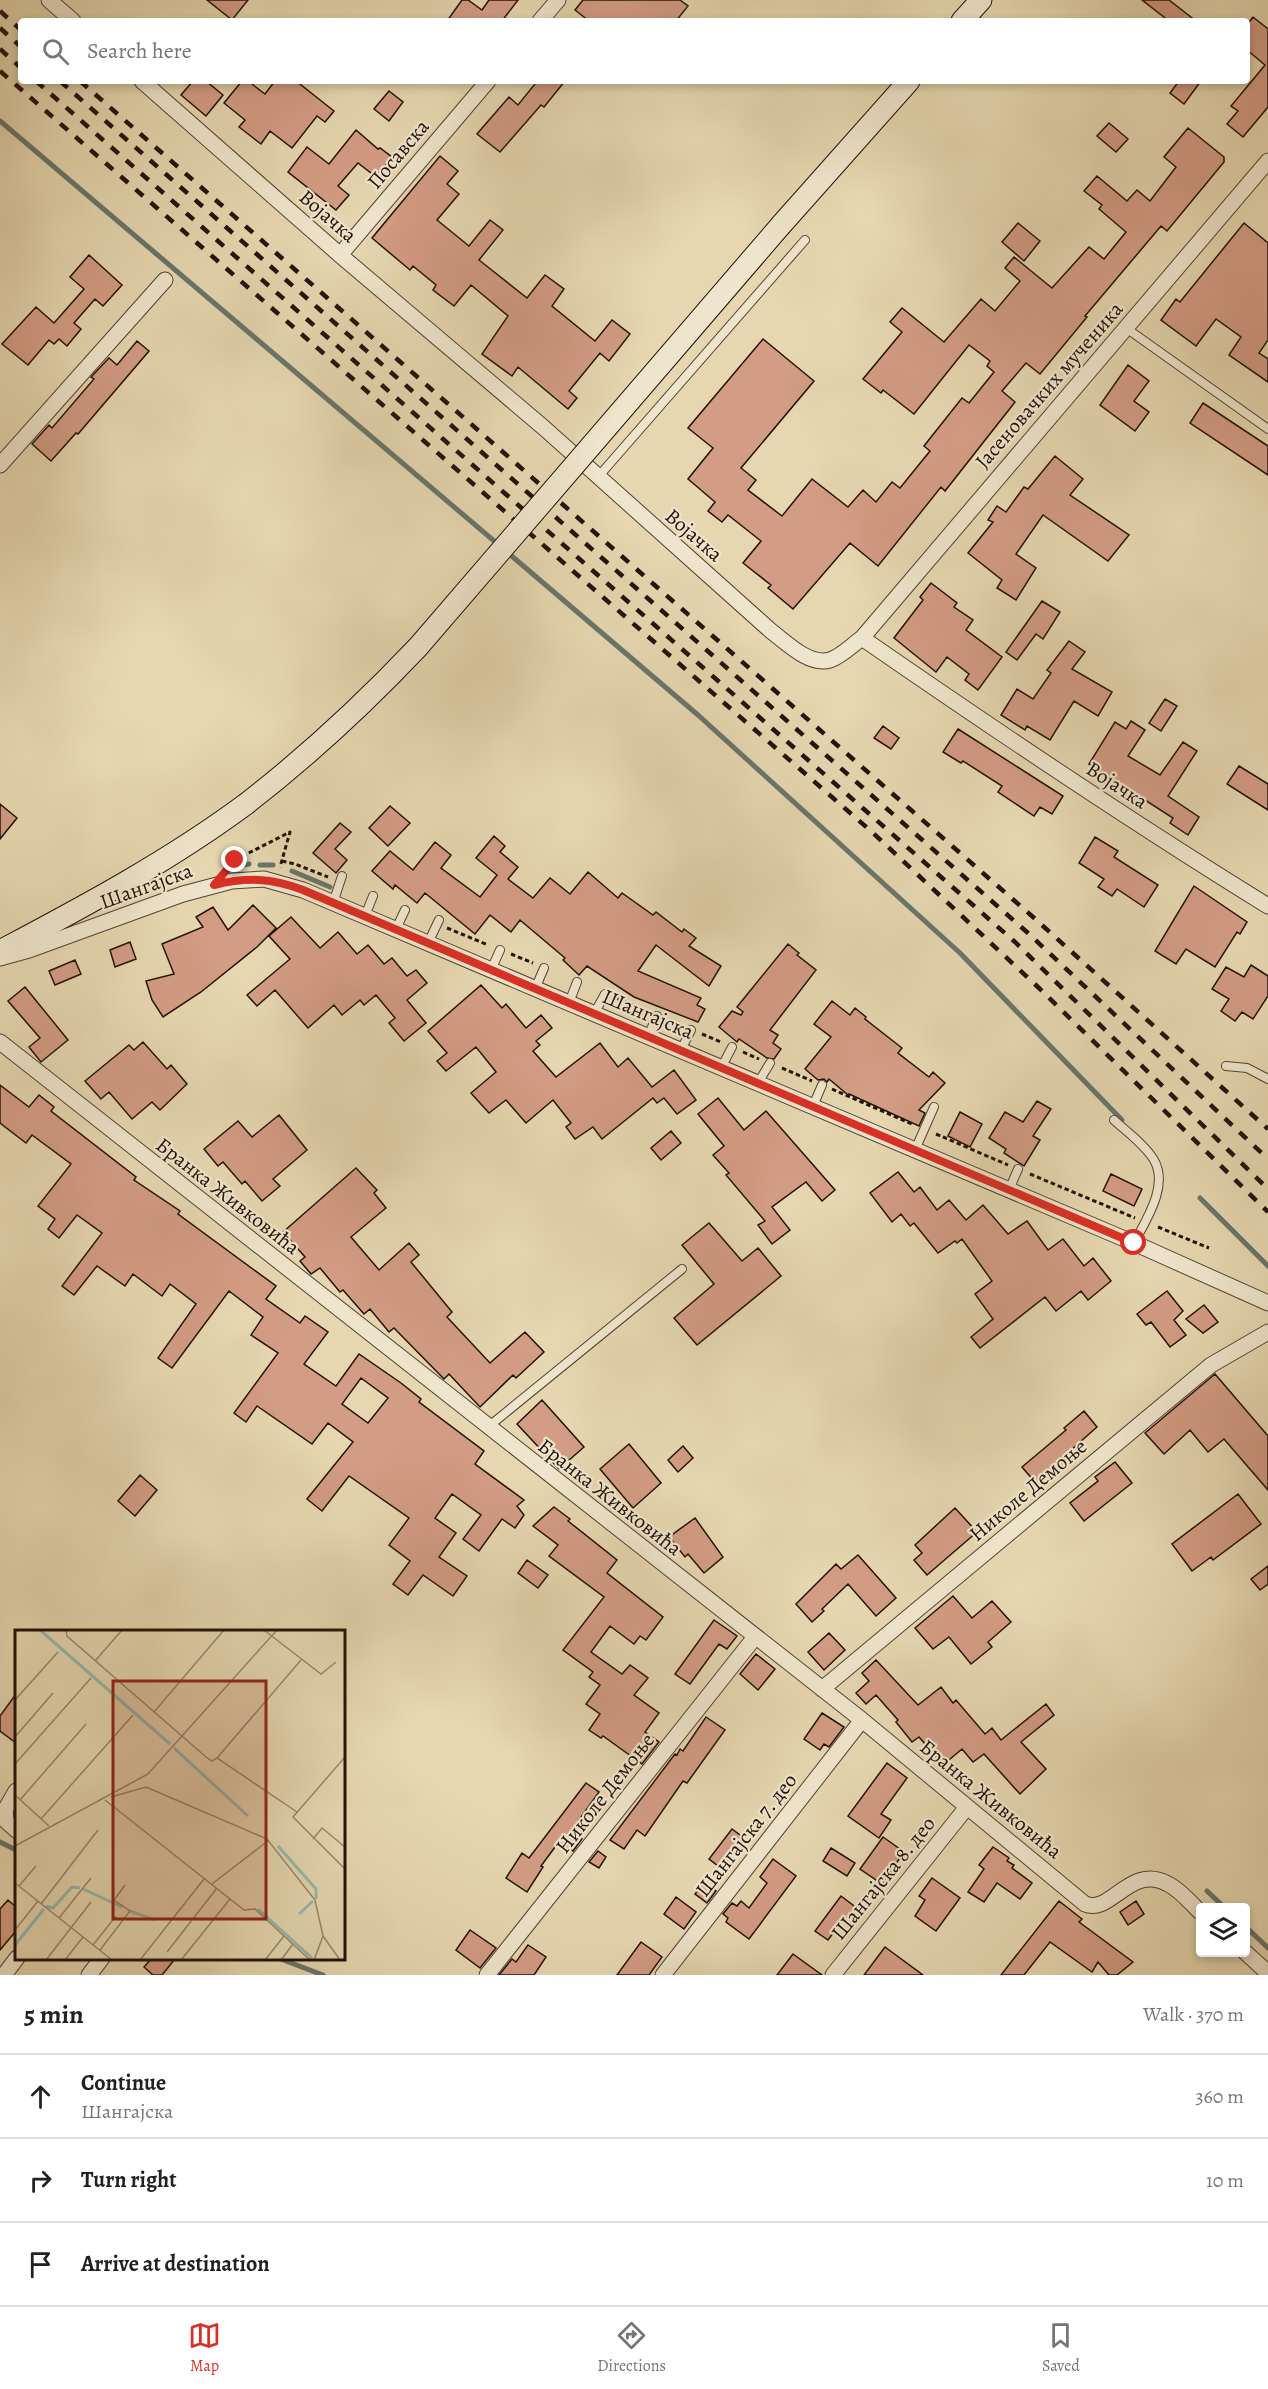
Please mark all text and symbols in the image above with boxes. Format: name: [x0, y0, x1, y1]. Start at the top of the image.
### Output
search box: [18, 18, 1250, 84]
icon: search: [39, 35, 72, 68]
text: Search here: [87, 36, 192, 66]
street label: Посавска: [361, 113, 436, 195]
street label: Војачка: [293, 183, 363, 249]
street label: Јасеновачких мученика: [969, 295, 1129, 474]
street label: Војачка: [659, 502, 729, 568]
street label: Војачка: [1081, 755, 1153, 815]
route end: [221, 846, 247, 872]
street label: Шангајска: [96, 856, 197, 916]
street label: Шангајска: [598, 982, 698, 1046]
street label: Бранка Живковића: [150, 1131, 306, 1261]
route start: [1120, 1229, 1146, 1255]
street label: Бранка Живковића: [532, 1432, 688, 1562]
street label: Николе Демоње: [963, 1432, 1093, 1548]
inset map: [15, 1630, 345, 1960]
street label: Николе Демоње: [549, 1727, 661, 1859]
street label: Бранка Живковића: [914, 1733, 1068, 1865]
street label: Шангајска 7. део: [689, 1767, 803, 1903]
street label: Шангајска 8. део: [824, 1810, 942, 1946]
map controls: [1196, 1903, 1250, 1957]
button: layers: [1196, 1903, 1250, 1957]
text: 5 min: [24, 1997, 84, 2032]
text: Walk · 370 m: [1143, 2001, 1244, 2028]
text: Continue: [81, 2068, 166, 2098]
icon: ahead: [24, 2080, 57, 2113]
text: 360 m: [1195, 2083, 1244, 2110]
text: Шангајска: [81, 2098, 173, 2125]
icon: right: [24, 2164, 57, 2197]
text: Turn right: [81, 2165, 177, 2195]
text: 10 m: [1206, 2167, 1244, 2194]
icon: arrive: [24, 2248, 57, 2281]
text: Arrive at destination: [81, 2249, 270, 2279]
tab: Map: [188, 2319, 221, 2377]
tab: Directions: [597, 2319, 666, 2377]
tab: Saved: [1042, 2319, 1080, 2377]

